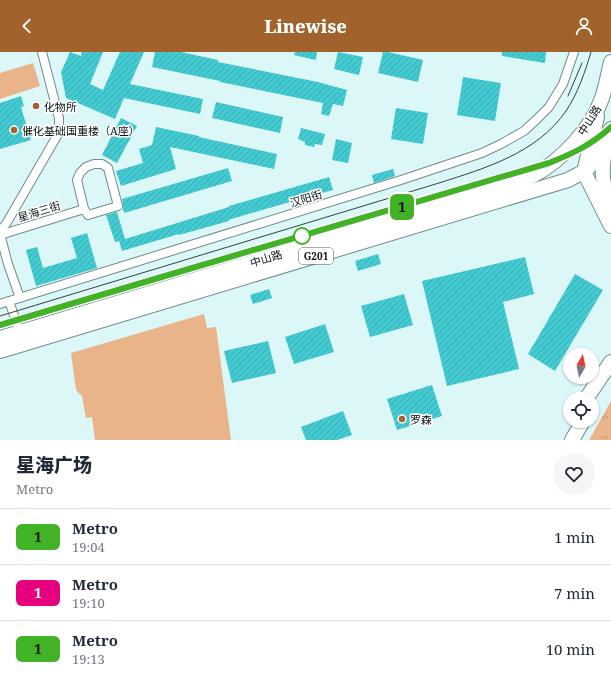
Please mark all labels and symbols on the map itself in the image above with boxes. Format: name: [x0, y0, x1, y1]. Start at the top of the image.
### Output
place label: 化物所: [44, 99, 77, 114]
marker: 化物所: [31, 101, 41, 111]
street label: 中山路: [574, 102, 604, 138]
place label: 催化基础国重楼（A座）: [22, 123, 140, 138]
marker: 催化基础国重楼（A座）: [9, 125, 19, 135]
street label: 汉阳街: [288, 186, 324, 210]
line badge: 1: [389, 194, 415, 220]
street label: 星海三街: [16, 197, 62, 225]
unlabelled marker: [293, 227, 311, 245]
street label: 中山路: [248, 246, 284, 270]
road number: G201: [299, 248, 333, 264]
north arrow: [563, 348, 599, 384]
place label: 罗森: [410, 412, 432, 427]
marker: 罗森: [397, 414, 407, 424]

